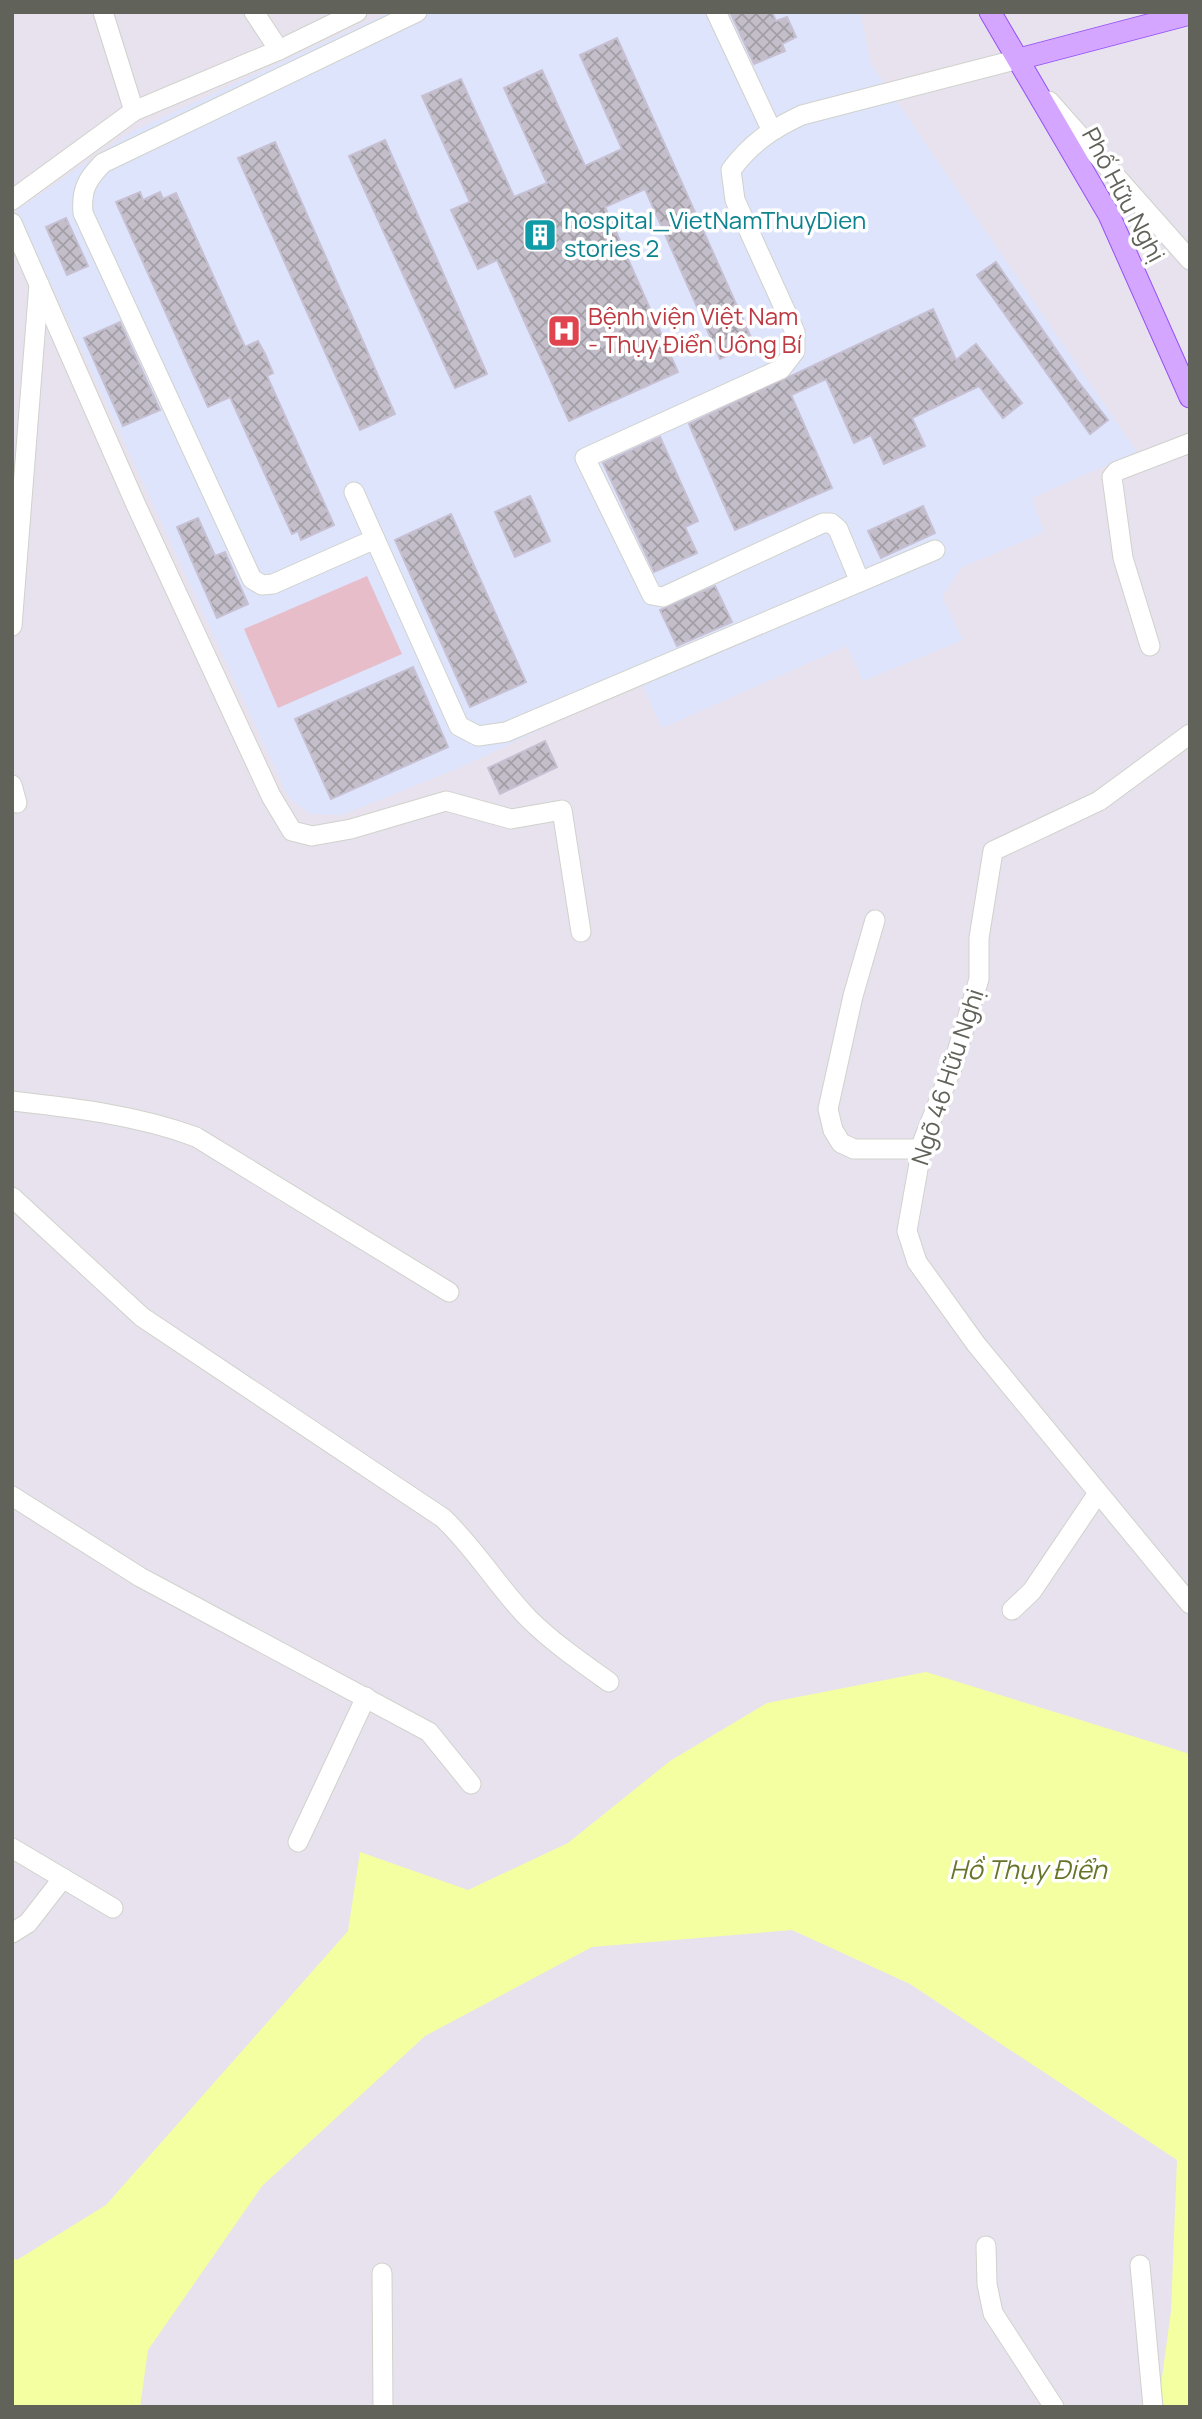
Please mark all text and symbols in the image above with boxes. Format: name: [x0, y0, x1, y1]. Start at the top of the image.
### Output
street label: Phố Hữu Nghị: [1075, 121, 1174, 267]
place label: hospital_VietNamThuyDien stories 2: [564, 203, 866, 264]
building icon: hospital_VietNamThuyDien stories 2: [521, 216, 559, 254]
place label: Bệnh viện Việt Nam - Thụy Điển Uông Bí: [588, 299, 802, 360]
hospital icon: Bệnh viện Việt Nam - Thụy Điển Uông Bí: [545, 312, 583, 350]
street label: Ngõ 46 Hữu Nghị: [902, 984, 991, 1169]
water label: Hồ Thụy Điển: [949, 1851, 1108, 1887]

